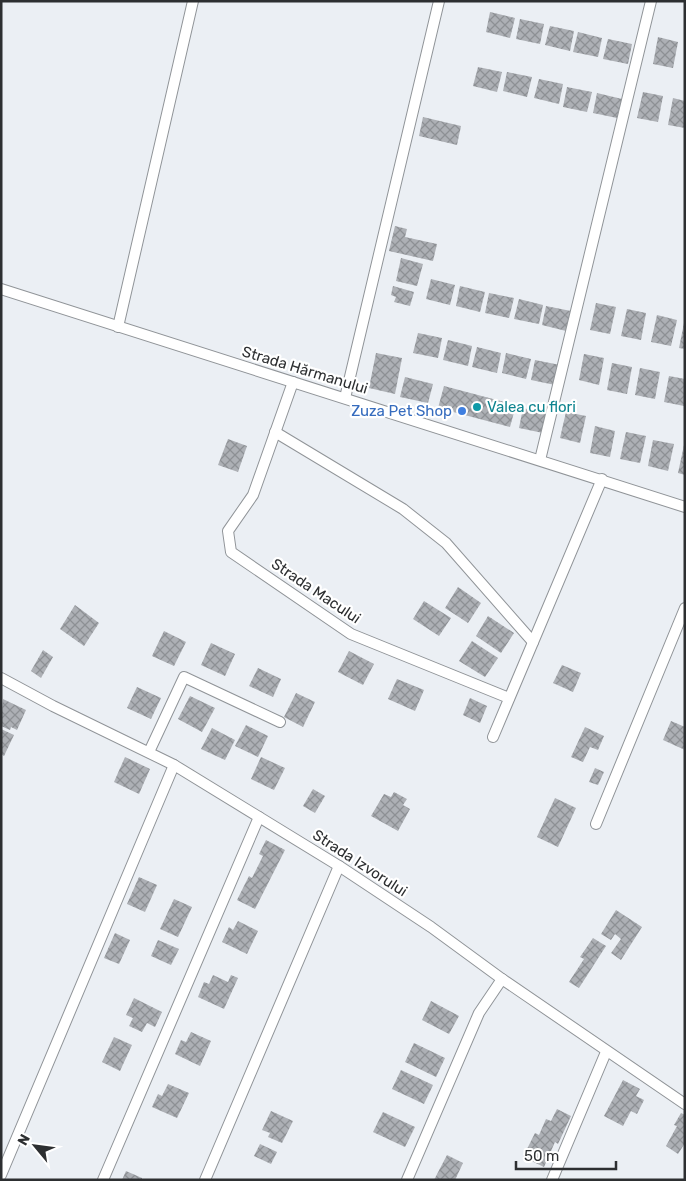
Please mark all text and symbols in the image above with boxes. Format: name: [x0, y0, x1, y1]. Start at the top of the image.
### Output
street label: Strada Hărmanului: [240, 342, 370, 398]
place label: Valea cu flori: [487, 398, 576, 416]
marker: Valea cu flori: [471, 401, 483, 413]
place label: Zuza Pet Shop: [351, 402, 452, 420]
marker: Zuza Pet Shop: [456, 405, 468, 417]
street label: Strada Macului: [268, 555, 364, 627]
street label: Strada Izvorului: [309, 826, 411, 900]
north arrow: [10, 1121, 60, 1171]
text: N: [14, 1131, 34, 1148]
scale bar: [516, 1138, 616, 1170]
text: 50 m: [524, 1147, 559, 1165]

